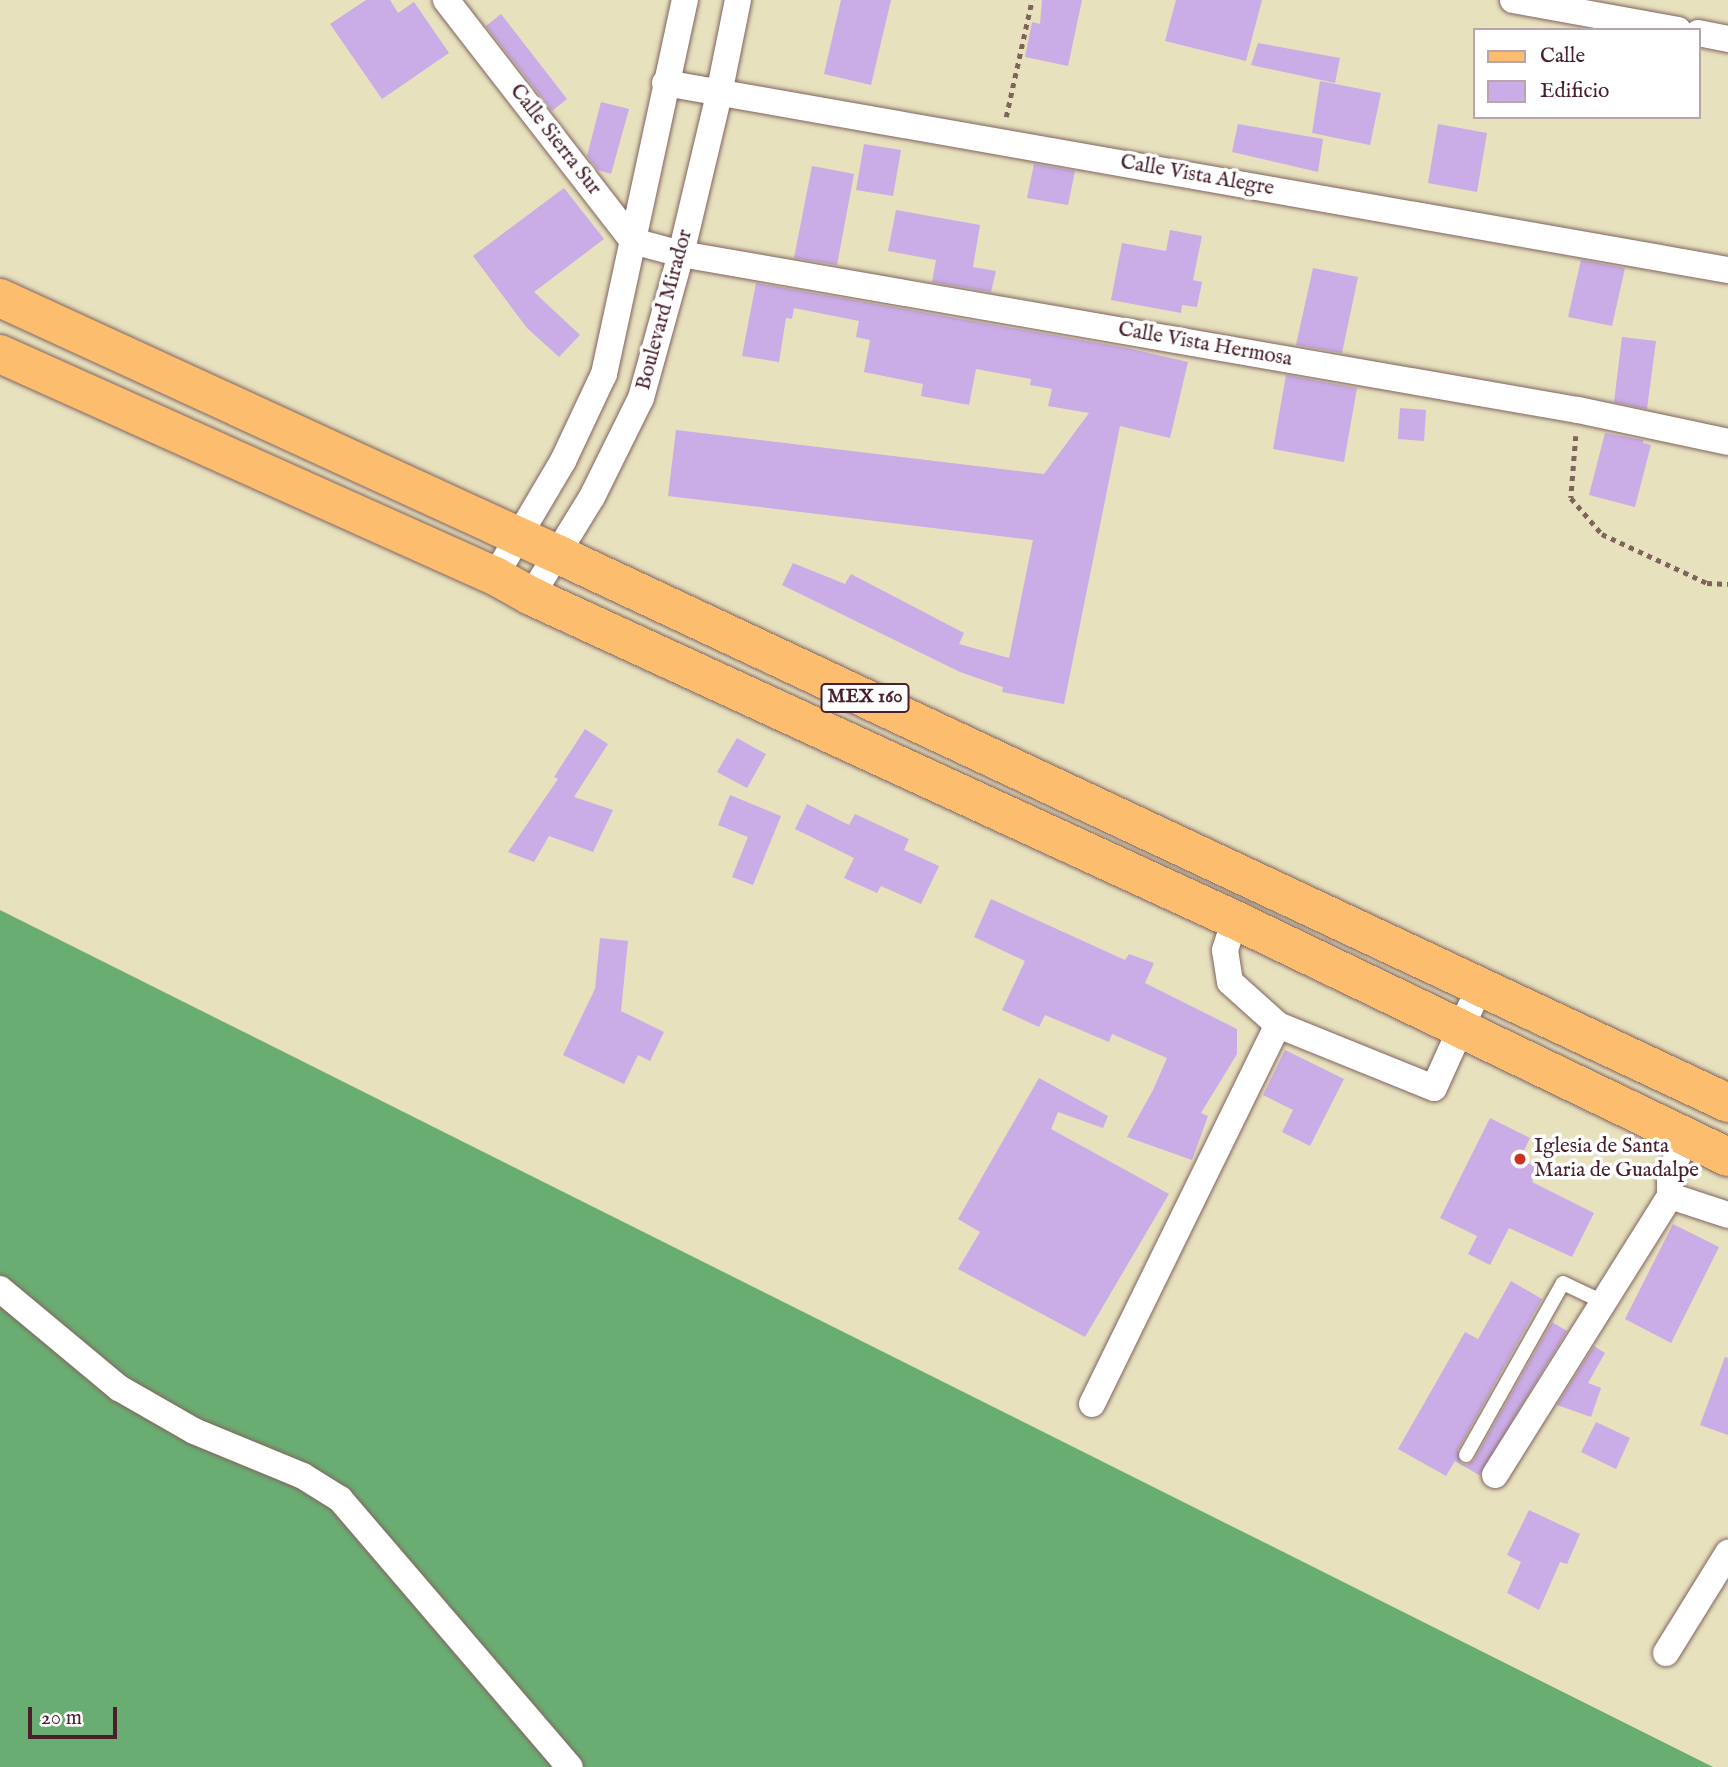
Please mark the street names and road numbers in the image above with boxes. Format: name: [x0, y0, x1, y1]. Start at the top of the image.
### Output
street label: Calle Sierra Sur: [504, 79, 606, 201]
street label: Calle Vista Alegre: [1118, 150, 1276, 202]
street label: Boulevard Mirador: [631, 227, 699, 393]
street label: Calle Vista Hermosa: [1116, 317, 1294, 373]
road number: MEX 160: [820, 682, 910, 713]

